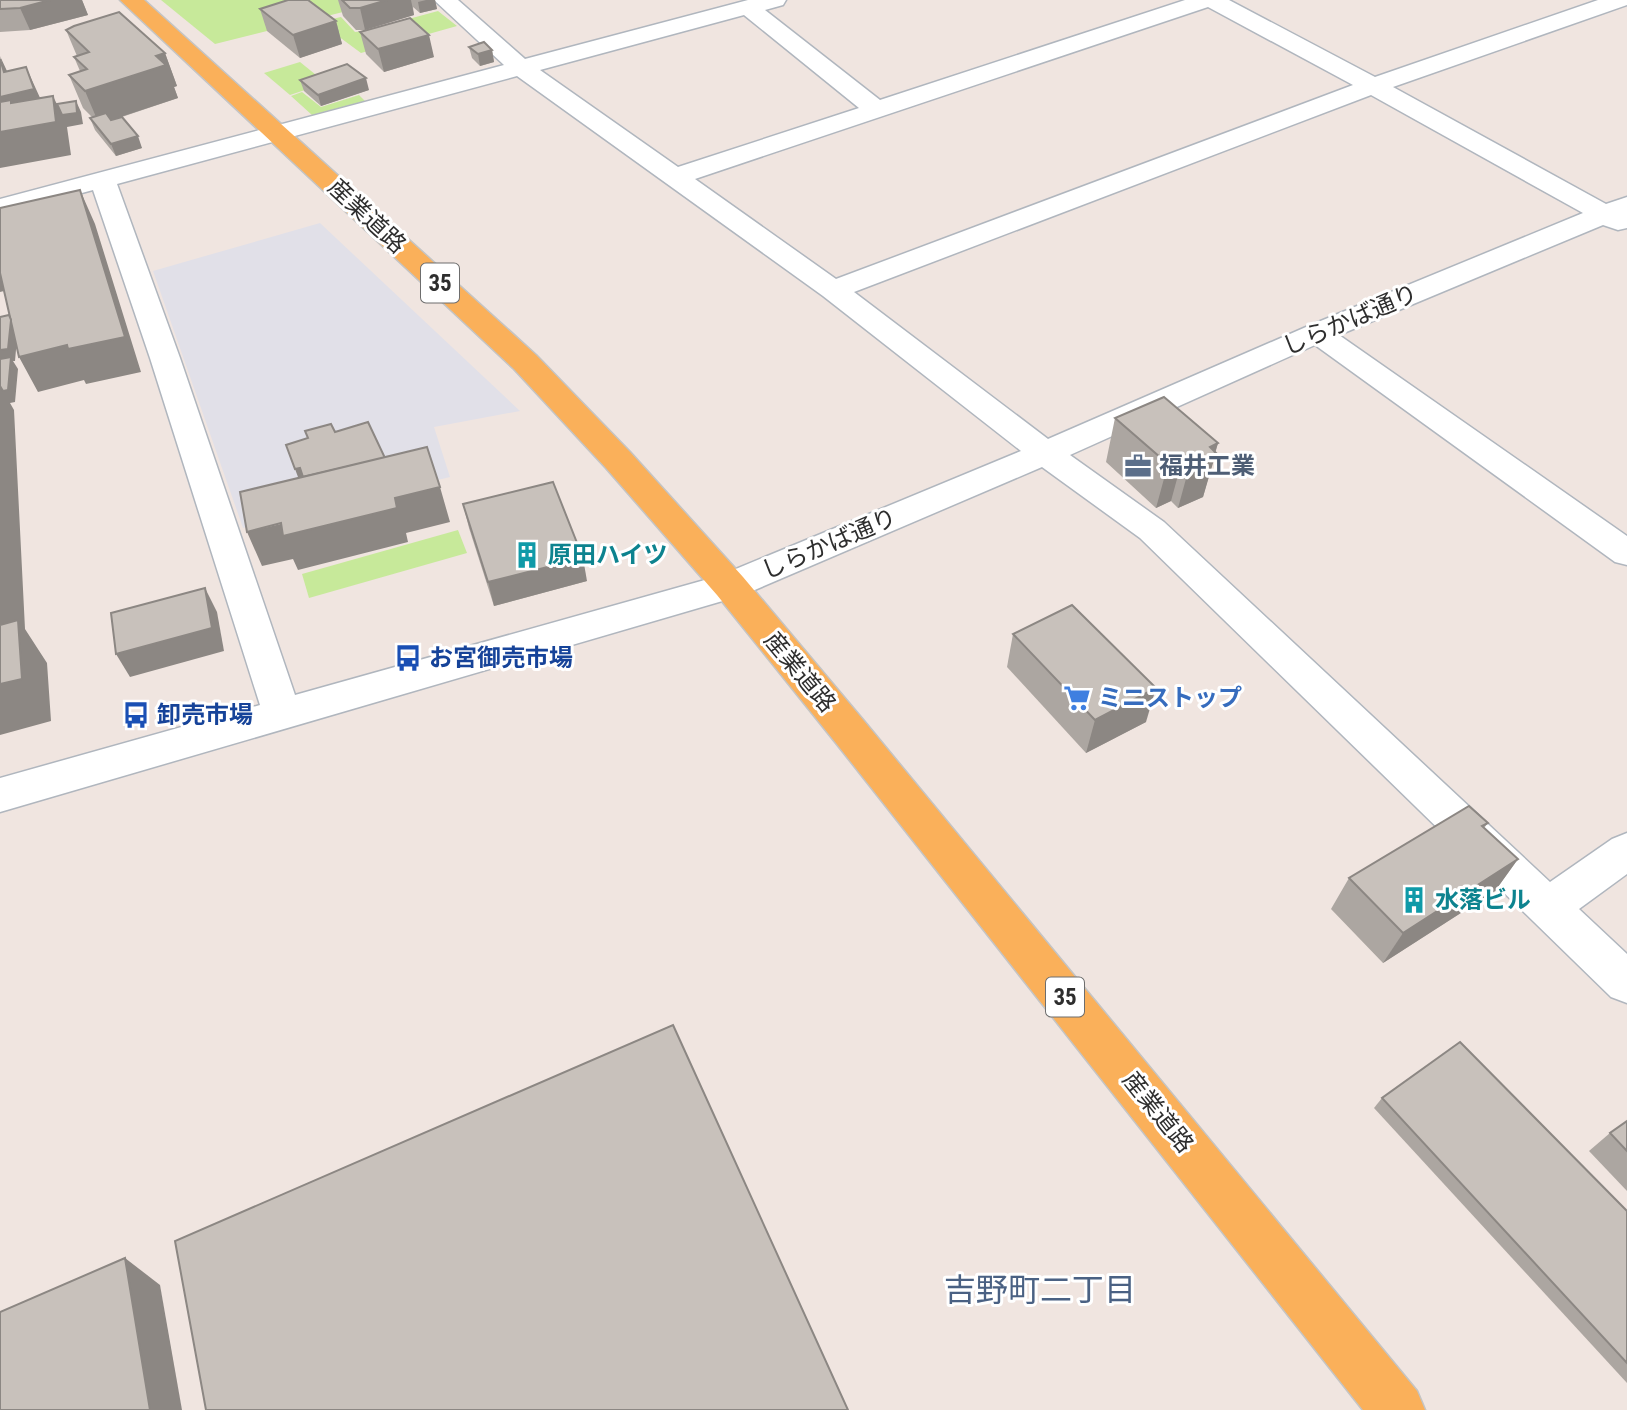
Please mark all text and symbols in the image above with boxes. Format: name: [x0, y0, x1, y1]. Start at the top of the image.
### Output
street label: 産業道路: [322, 173, 412, 259]
road number: 35: [421, 264, 459, 302]
street label: しらかば通り: [1278, 279, 1422, 361]
office icon: 福井工業: [1123, 451, 1153, 481]
place label: 福井工業: [1159, 452, 1255, 480]
street label: しらかば通り: [757, 503, 901, 585]
building icon: 原田ハイツ: [512, 540, 542, 570]
place label: 原田ハイツ: [548, 541, 668, 569]
street label: 産業道路: [758, 626, 842, 718]
bus stop icon: お宮御売市場: [393, 643, 423, 673]
place label: お宮御売市場: [429, 644, 573, 672]
supermarket icon: ミニストップ: [1062, 683, 1092, 713]
place label: ミニストップ: [1098, 684, 1242, 712]
bus stop icon: 卸売市場: [121, 700, 151, 730]
place label: 卸売市場: [157, 701, 253, 729]
building icon: 水落ビル: [1399, 885, 1429, 915]
place label: 水落ビル: [1435, 886, 1531, 914]
road number: 35: [1046, 978, 1084, 1016]
street label: 産業道路: [1117, 1066, 1199, 1158]
district label: 吉野町二丁目: [944, 1271, 1136, 1309]

